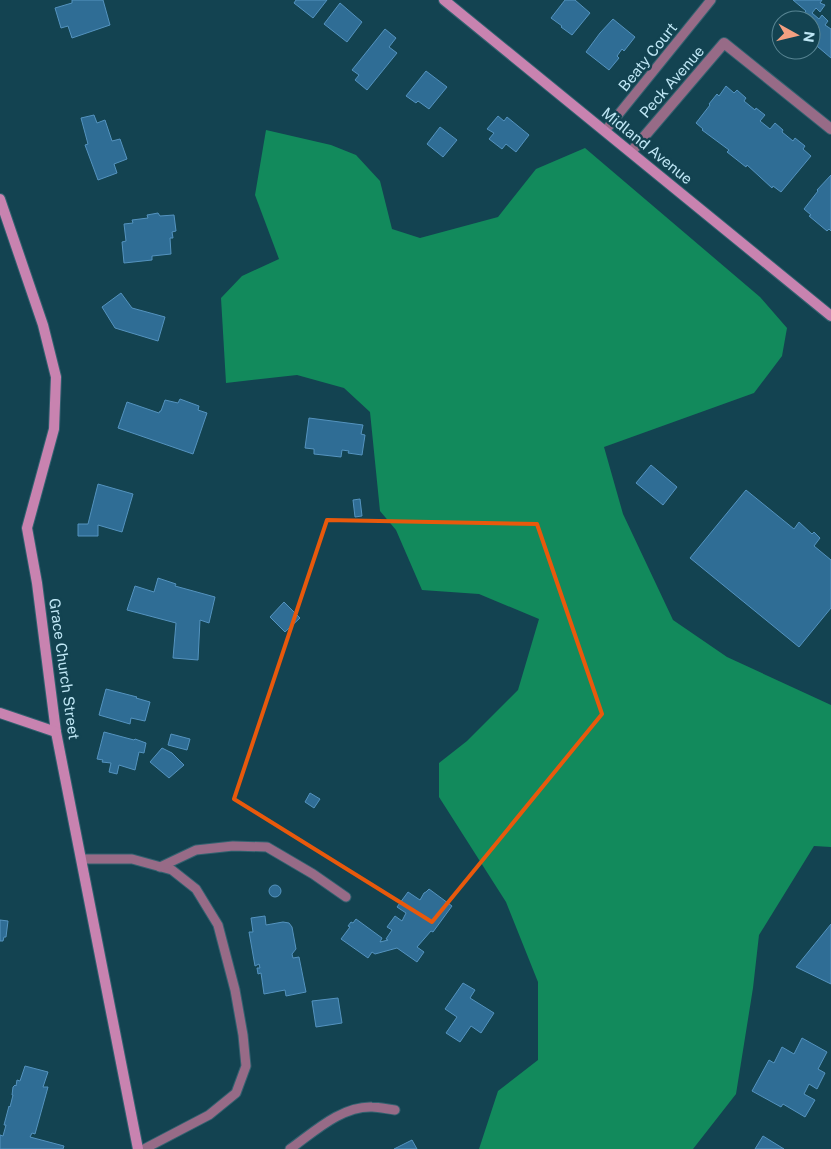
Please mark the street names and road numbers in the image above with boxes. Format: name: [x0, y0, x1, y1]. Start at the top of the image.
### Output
street label: Beaty Court: [615, 19, 680, 94]
street label: Peck Avenue: [636, 42, 707, 121]
street label: Midland Avenue: [599, 104, 696, 187]
street label: Grace Church Street: [46, 597, 83, 741]

